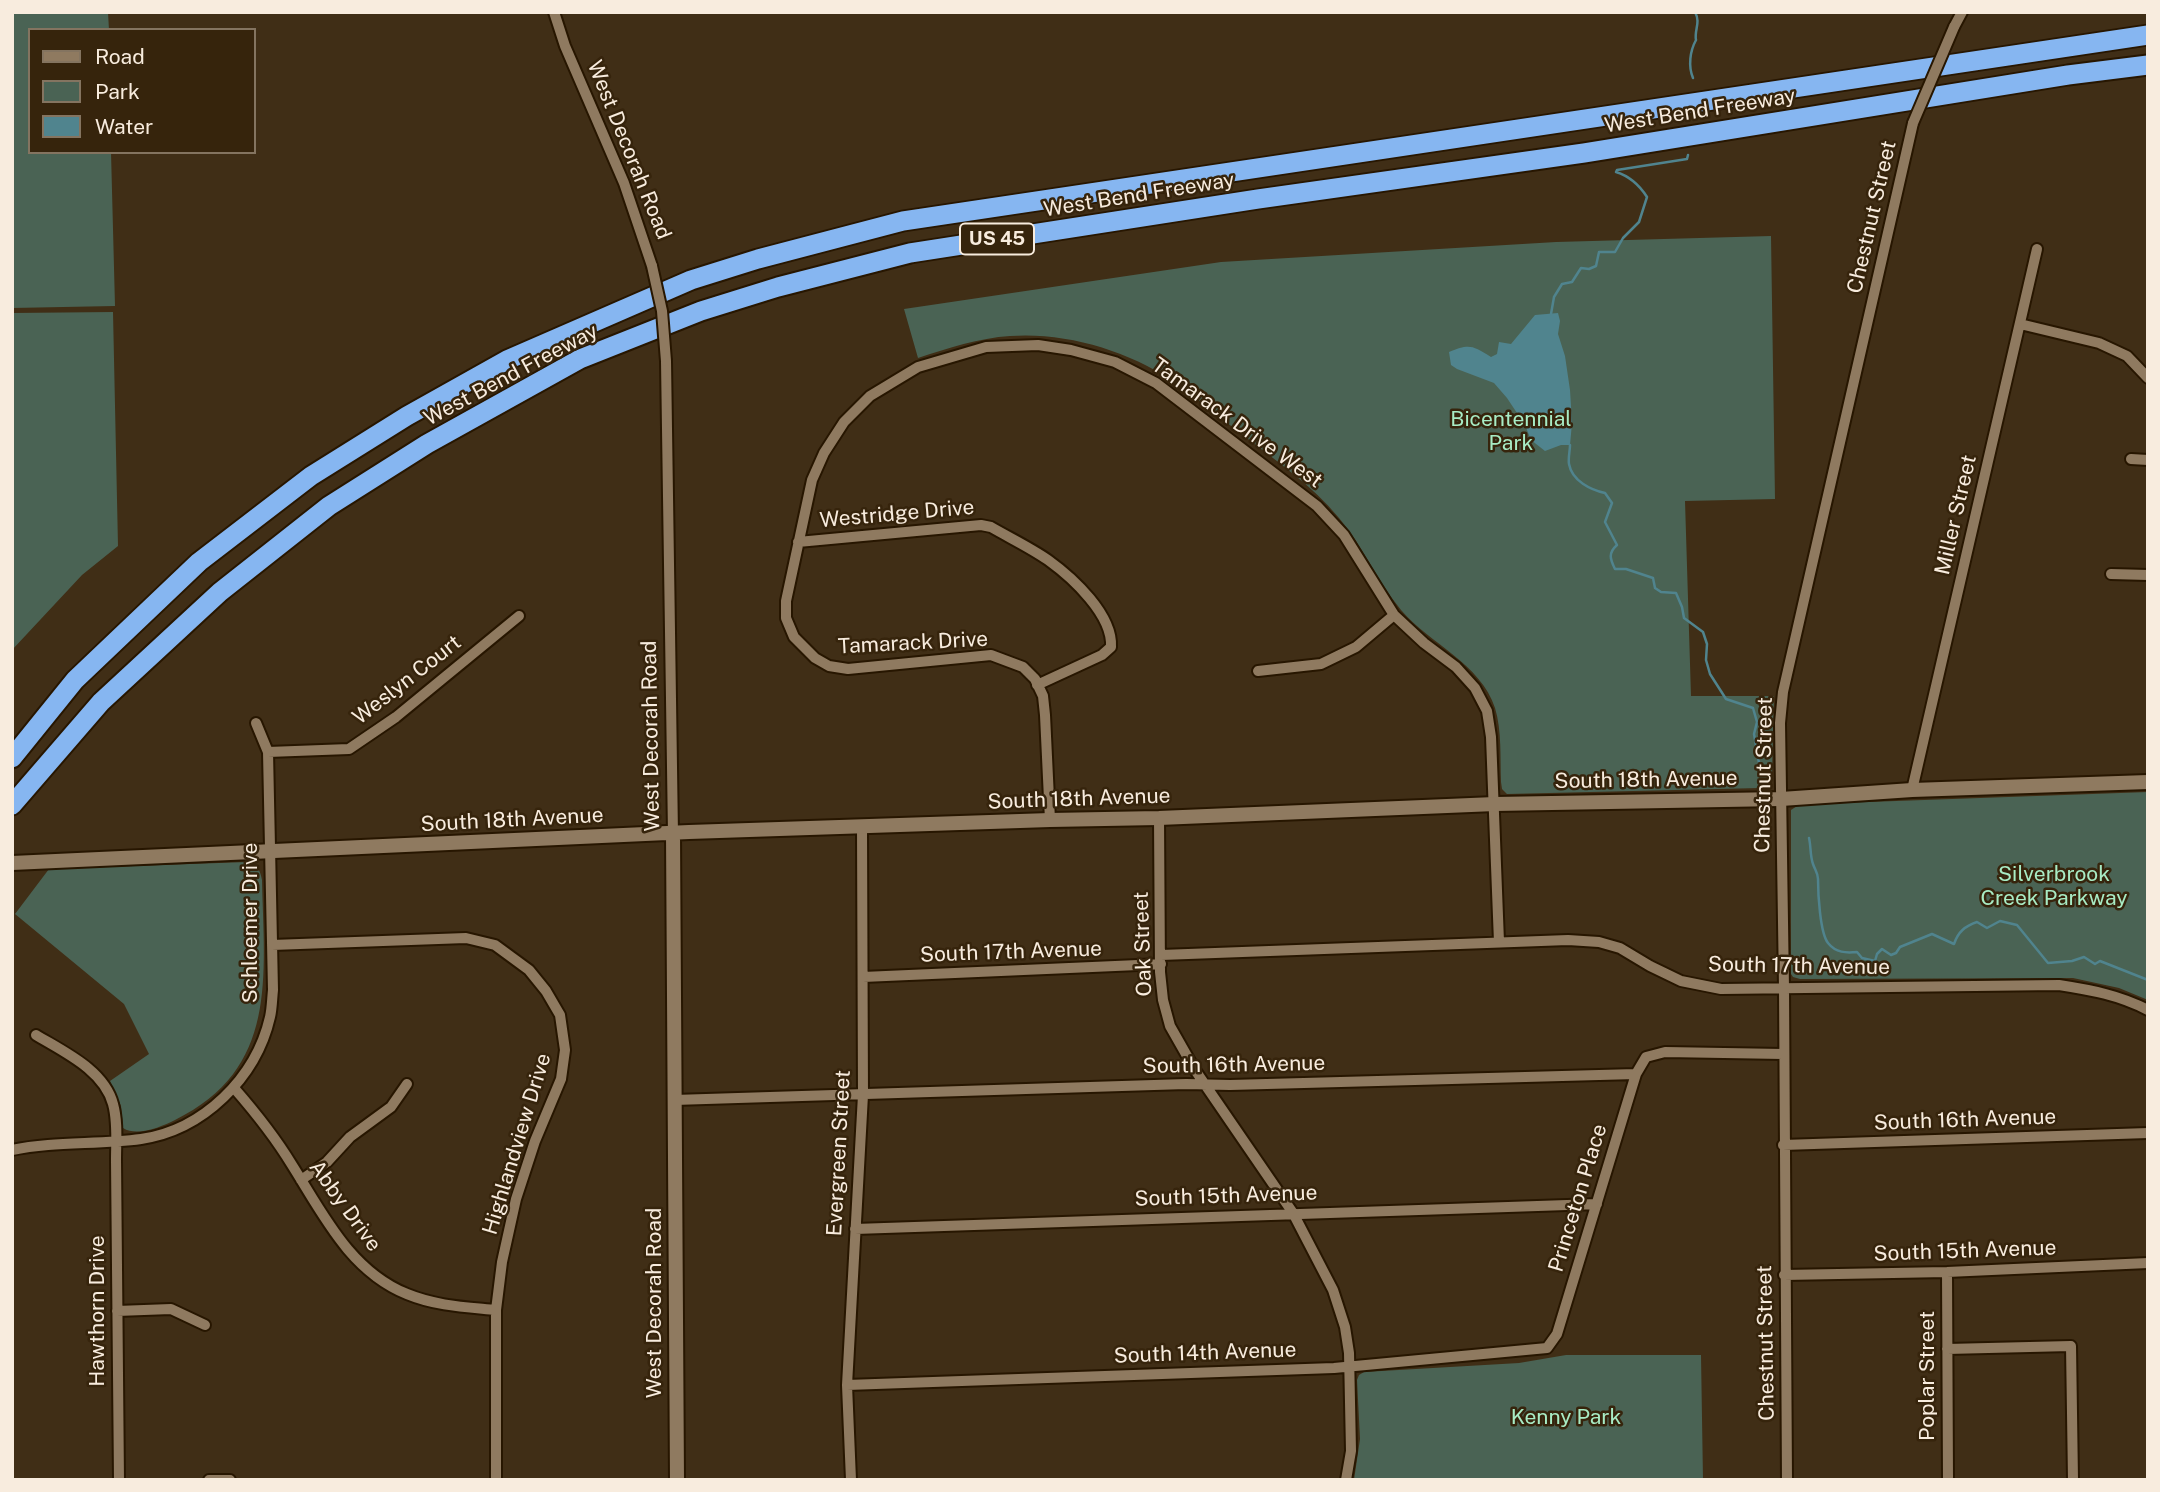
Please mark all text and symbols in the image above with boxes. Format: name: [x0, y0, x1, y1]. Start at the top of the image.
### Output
legend: [28, 28, 256, 154]
text: Road: [95, 44, 145, 69]
street label: West Decorah Road: [582, 57, 676, 243]
text: Park: [95, 79, 140, 104]
street label: West Bend Freeway: [1603, 83, 1797, 139]
text: Water: [95, 114, 153, 139]
street label: Chestnut Street: [1842, 138, 1902, 296]
street label: West Bend Freeway: [1042, 167, 1236, 223]
road number: US 45: [960, 224, 1034, 255]
street label: West Bend Freeway: [420, 319, 602, 431]
street label: Tamarack Drive West: [1147, 353, 1327, 493]
park label: Bicentennial Park: [1450, 407, 1572, 457]
street label: Miller Street: [1930, 453, 1982, 577]
street label: Westridge Drive: [819, 495, 975, 533]
street label: Tamarack Drive: [837, 626, 989, 660]
street label: Weslyn Court: [348, 630, 466, 730]
street label: West Decorah Road: [637, 640, 665, 832]
street label: Chestnut Street: [1750, 697, 1778, 853]
street label: South 18th Avenue: [1554, 766, 1738, 794]
street label: South 18th Avenue: [987, 783, 1171, 815]
street label: South 18th Avenue: [420, 803, 604, 837]
street label: Schloemer Drive: [238, 843, 264, 1003]
park label: Silverbrook Creek Parkway: [1981, 862, 2127, 912]
street label: Oak Street: [1129, 891, 1157, 997]
street label: South 17th Avenue: [920, 936, 1102, 968]
street label: South 17th Avenue: [1708, 952, 1890, 980]
street label: Highlandview Drive: [477, 1050, 557, 1238]
street label: South 16th Avenue: [1142, 1051, 1326, 1079]
street label: Evergreen Street: [822, 1069, 856, 1237]
street label: South 16th Avenue: [1873, 1104, 2057, 1136]
street label: Princeton Place: [1544, 1121, 1612, 1275]
street label: Abby Drive: [304, 1156, 386, 1256]
street label: South 15th Avenue: [1134, 1180, 1318, 1212]
street label: West Decorah Road: [642, 1208, 668, 1398]
street label: Hawthorn Drive: [85, 1235, 111, 1387]
street label: South 15th Avenue: [1873, 1235, 2057, 1267]
street label: Chestnut Street: [1752, 1265, 1780, 1421]
street label: Poplar Street: [1915, 1311, 1941, 1441]
street label: South 14th Avenue: [1113, 1337, 1297, 1369]
park label: Kenny Park: [1511, 1405, 1621, 1431]

